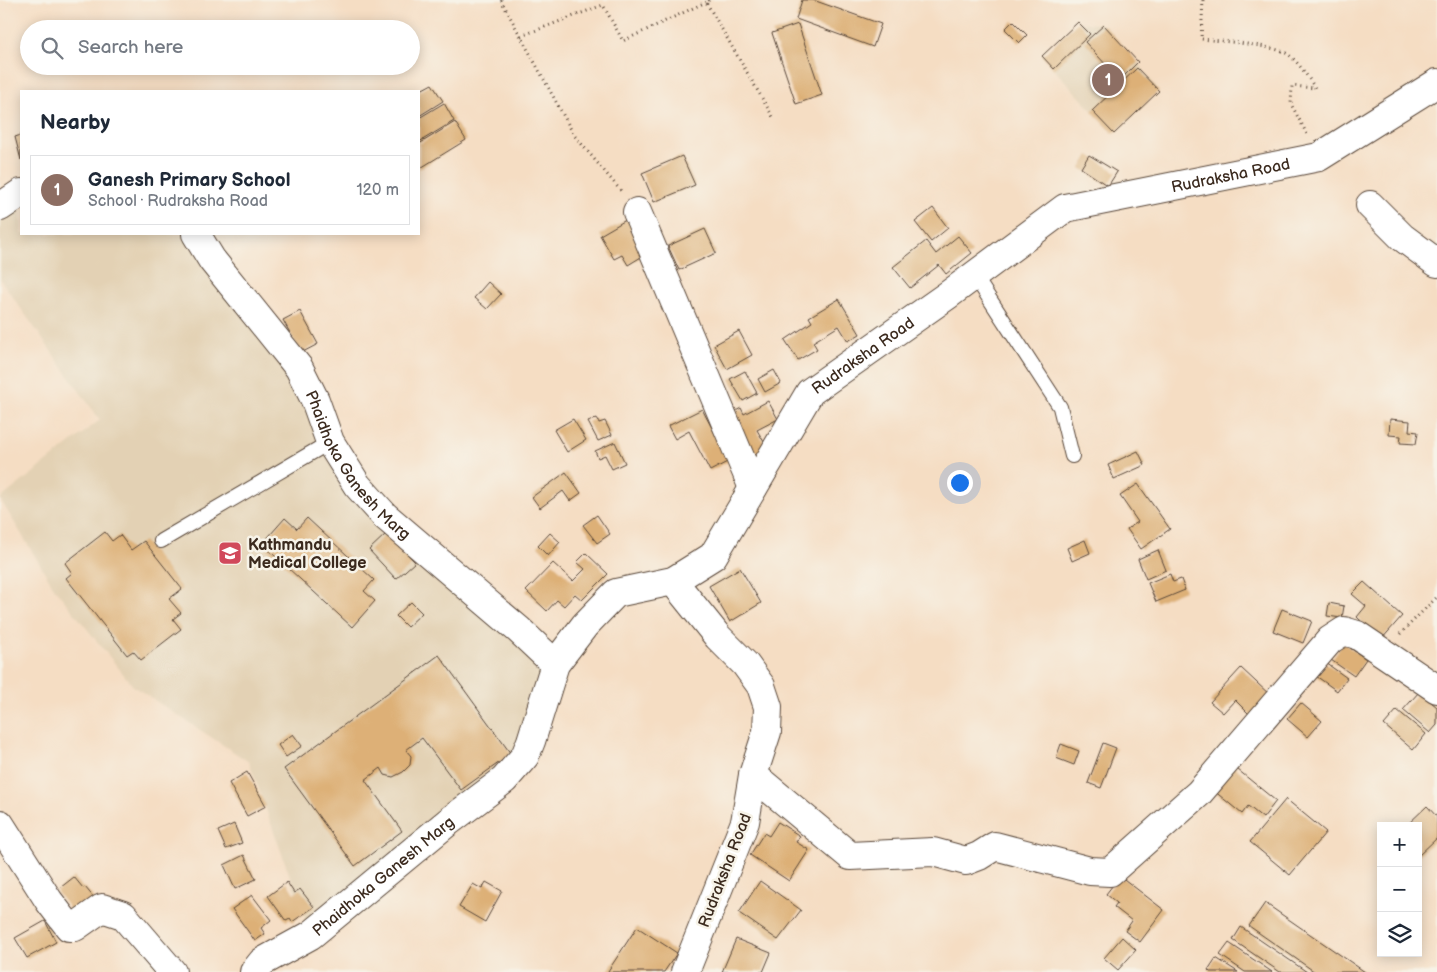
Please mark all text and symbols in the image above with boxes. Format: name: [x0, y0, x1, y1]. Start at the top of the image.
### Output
search box: [20, 20, 420, 75]
icon: search: [38, 34, 66, 62]
text: Search here: [78, 36, 183, 59]
pin: 1: [1092, 61, 1124, 99]
text: Nearby: [40, 110, 110, 135]
street label: Rudraksha Road: [1170, 155, 1292, 197]
text: Ganesh Primary School: [88, 169, 290, 192]
text: 1: [54, 181, 60, 200]
text: 120 m: [356, 181, 399, 200]
text: School · Rudraksha Road: [88, 192, 268, 211]
street label: Rudraksha Road: [809, 314, 918, 399]
street label: Phaidhoka Ganesh Marg: [301, 387, 414, 544]
your location: [947, 470, 973, 496]
place label: Kathmandu Medical College: [248, 536, 367, 573]
school or university icon: Kathmandu Medical College: [217, 540, 243, 566]
street label: Rudraksha Road: [695, 811, 756, 930]
street label: Phaidhoka Ganesh Marg: [309, 813, 458, 941]
map controls: [1377, 822, 1422, 957]
button: +: [1377, 822, 1422, 867]
button: −: [1377, 867, 1422, 912]
button: layers: [1377, 912, 1422, 957]

